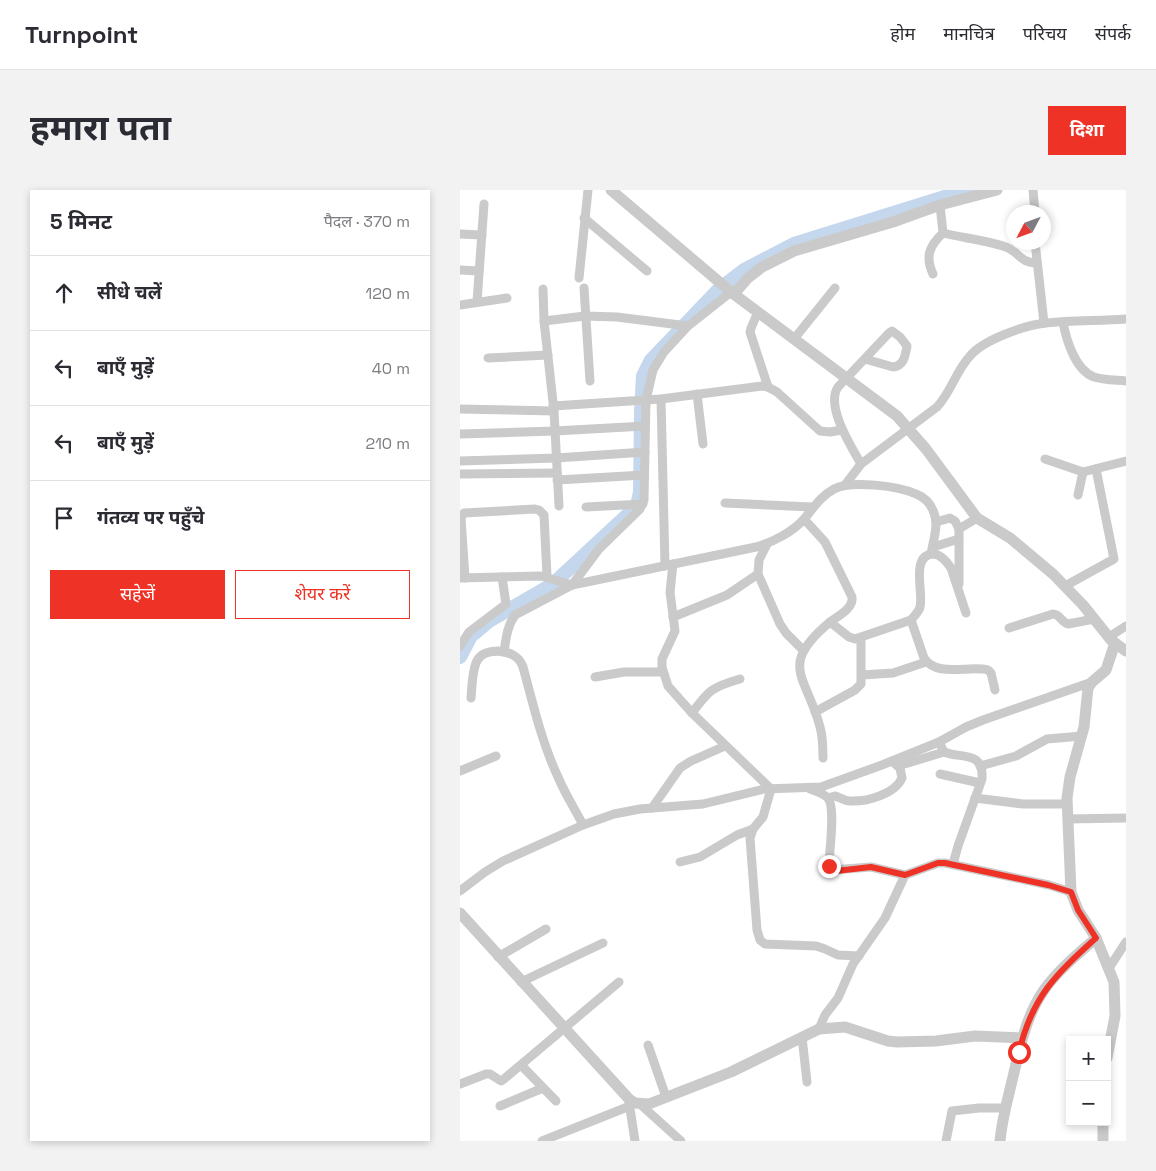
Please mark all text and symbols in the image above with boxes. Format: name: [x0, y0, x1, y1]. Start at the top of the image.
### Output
text: Turnpoint: [25, 19, 138, 50]
text: होम: [890, 22, 915, 45]
text: मानचित्र: [943, 22, 995, 45]
text: परिचय: [1023, 22, 1067, 45]
text: संपर्क: [1095, 22, 1131, 45]
text: हमारा पता: [30, 106, 171, 150]
button: दिशा: [1048, 106, 1126, 155]
north arrow: [1006, 205, 1051, 250]
text: 5 मिनट: [50, 208, 112, 235]
text: पैदल · 370 m: [324, 211, 410, 232]
icon: ahead: [50, 279, 78, 307]
text: सीधे चलें: [97, 280, 162, 305]
text: 120 m: [366, 283, 410, 304]
icon: left: [50, 354, 78, 382]
text: बाएँ मुड़ें: [97, 355, 154, 380]
text: 40 m: [372, 358, 410, 379]
icon: left: [50, 429, 78, 457]
text: बाएँ मुड़ें: [97, 430, 154, 455]
text: 210 m: [366, 433, 410, 454]
icon: arrive: [50, 504, 78, 532]
text: गंतव्य पर पहुँचे: [97, 505, 204, 530]
button: सहेजें: [50, 570, 225, 619]
button: शेयर करें: [235, 570, 410, 619]
route end: [818, 855, 841, 878]
map controls: [1066, 1036, 1111, 1126]
button: +: [1066, 1036, 1111, 1081]
route start: [1008, 1041, 1031, 1064]
button: −: [1066, 1081, 1111, 1126]

